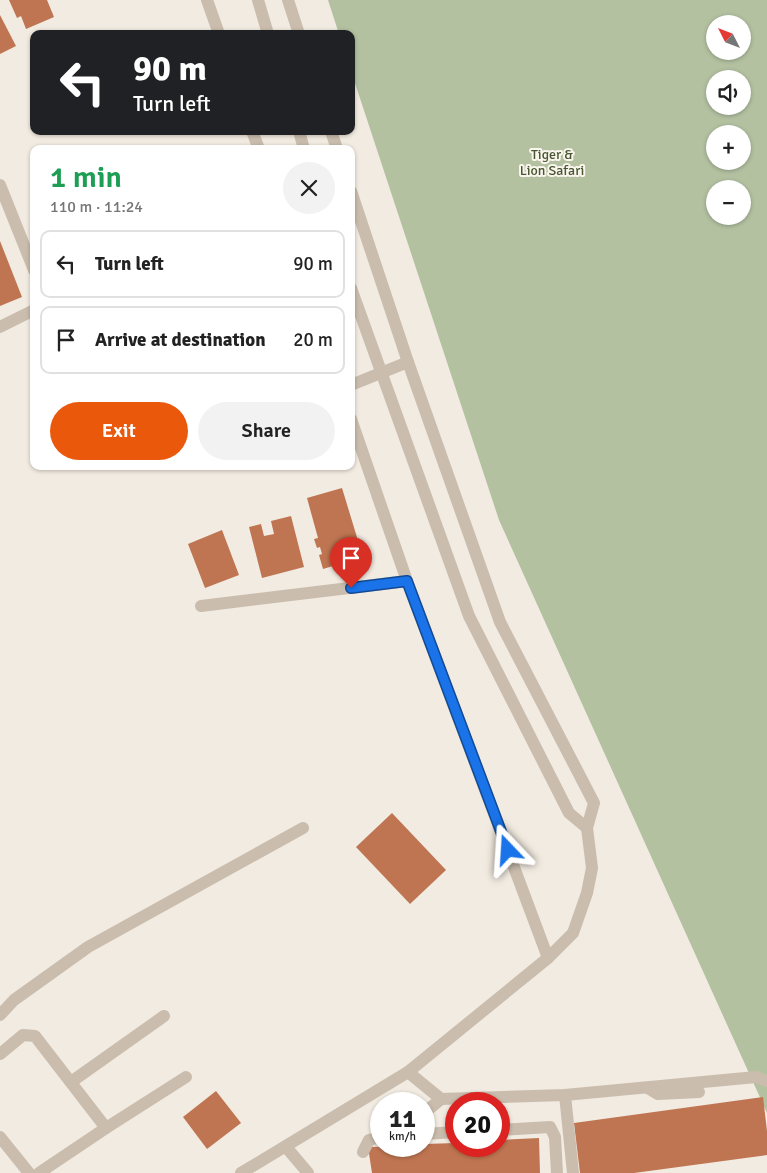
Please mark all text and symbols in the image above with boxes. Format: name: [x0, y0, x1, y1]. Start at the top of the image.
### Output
north arrow: [706, 15, 751, 60]
map controls: [706, 15, 751, 225]
text: 90 m: [133, 47, 207, 90]
icon: left: [50, 50, 115, 115]
button: sound: [706, 70, 751, 115]
text: Turn left: [133, 90, 211, 117]
button: +: [706, 125, 751, 170]
park label: Tiger & Lion Safari: [520, 146, 584, 179]
text: 1 min: [50, 159, 122, 196]
button: close: [283, 162, 335, 214]
button: −: [706, 180, 751, 225]
text: 110 m · 11:24: [50, 197, 143, 217]
icon: left: [52, 250, 80, 278]
text: Turn left: [95, 252, 164, 276]
text: 90 m: [293, 252, 333, 276]
icon: arrive: [52, 326, 80, 354]
text: Arrive at destination: [95, 328, 266, 352]
text: 20 m: [293, 328, 333, 352]
button: Exit: [50, 402, 188, 460]
button: Share: [198, 402, 335, 460]
pin: [330, 537, 372, 588]
icon: arrive: [337, 544, 365, 572]
position arrow: [481, 823, 533, 875]
speed limit sign: 20: [445, 1092, 510, 1157]
text: 11: [389, 1103, 416, 1134]
text: km/h: [389, 1129, 416, 1144]

